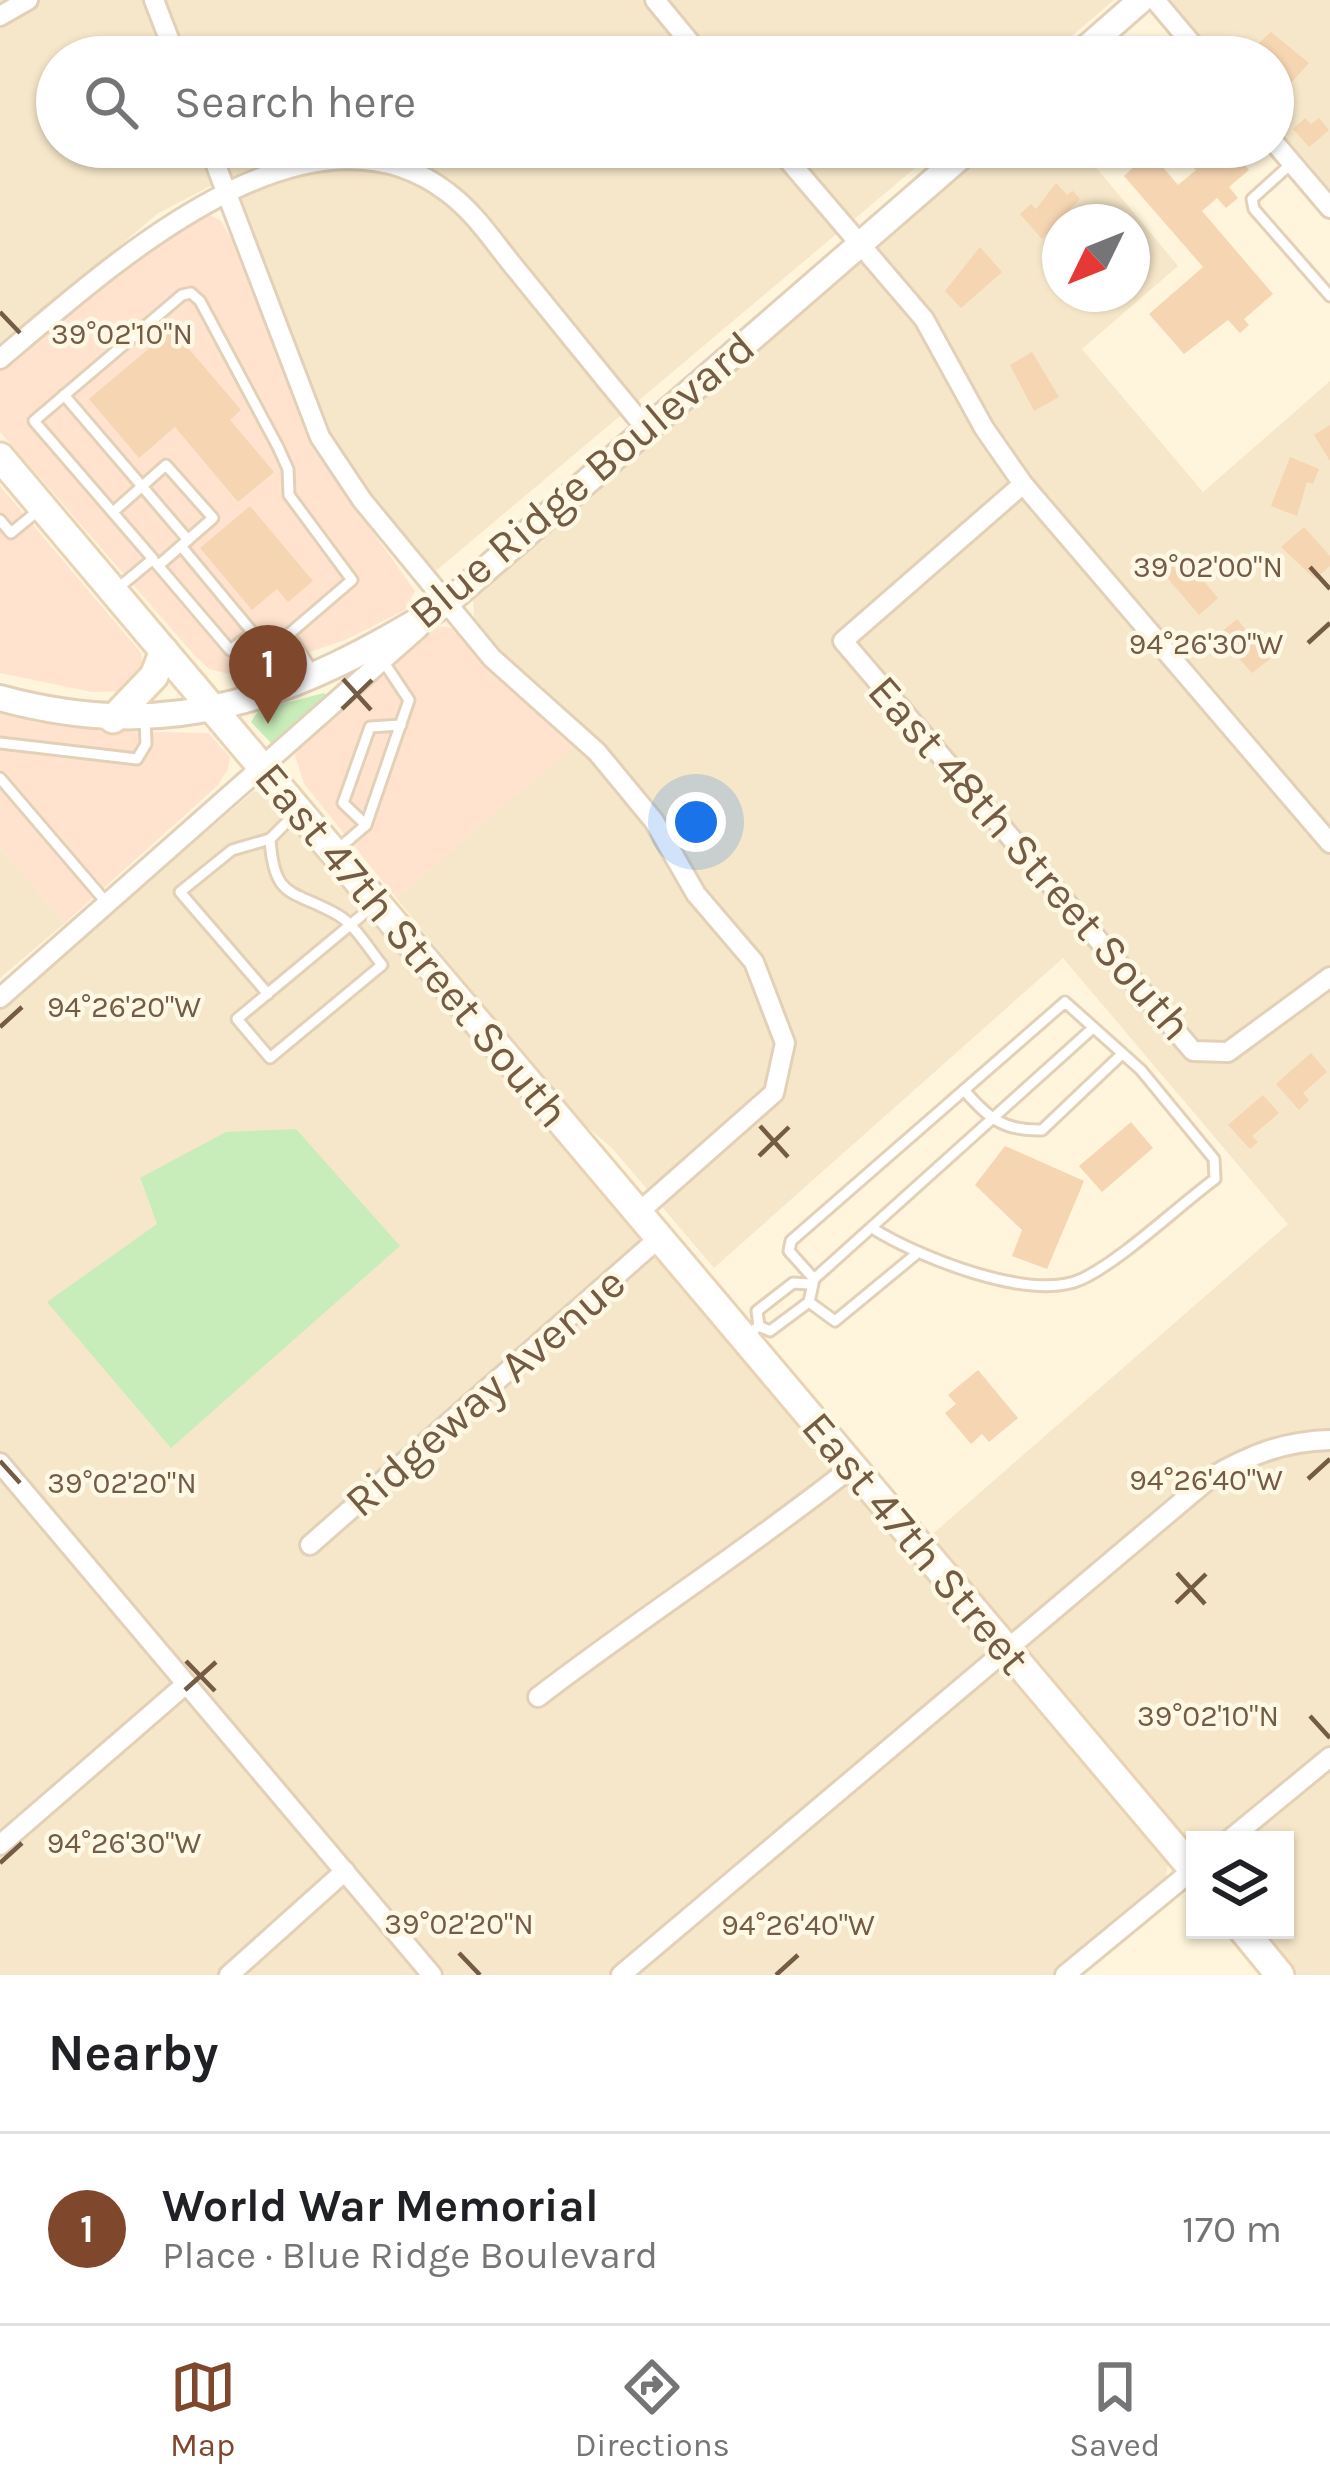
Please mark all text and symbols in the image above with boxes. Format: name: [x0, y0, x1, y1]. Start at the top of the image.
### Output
search box: [36, 36, 1294, 168]
icon: search: [78, 69, 144, 135]
text: Search here: [174, 76, 416, 128]
north arrow: [1042, 204, 1150, 312]
text: 39°02'10"N: [51, 316, 193, 352]
street label: Blue Ridge Boulevard: [399, 321, 766, 640]
text: 39°02'00"N: [1133, 549, 1283, 585]
pin: 1: [229, 625, 307, 724]
text: 94°26'30"W: [1129, 626, 1283, 662]
street label: East 48th Street South: [857, 665, 1203, 1051]
street label: East 47th Street South: [244, 752, 580, 1138]
your location: [666, 792, 726, 852]
text: 94°26'20"W: [47, 989, 201, 1025]
street label: Ridgeway Avenue: [335, 1256, 636, 1528]
street label: East 47th Street: [791, 1401, 1041, 1685]
text: 94°26'40"W: [1129, 1462, 1283, 1498]
text: 39°02'20"N: [47, 1465, 197, 1501]
text: 39°02'10"N: [1137, 1698, 1279, 1734]
text: 94°26'30"W: [47, 1825, 201, 1861]
map controls: [1186, 1831, 1294, 1939]
button: layers: [1186, 1831, 1294, 1939]
text: 39°02'20"N: [384, 1906, 534, 1942]
text: 94°26'40"W: [721, 1907, 875, 1943]
text: Nearby: [48, 2023, 218, 2083]
text: World War Memorial: [162, 2180, 599, 2232]
text: 1: [80, 2206, 94, 2252]
text: 170 m: [1182, 2206, 1282, 2252]
text: Place · Blue Ridge Boulevard: [162, 2232, 658, 2278]
tab: Map: [170, 2354, 236, 2464]
tab: Directions: [575, 2354, 730, 2464]
tab: Saved: [1069, 2354, 1160, 2464]

